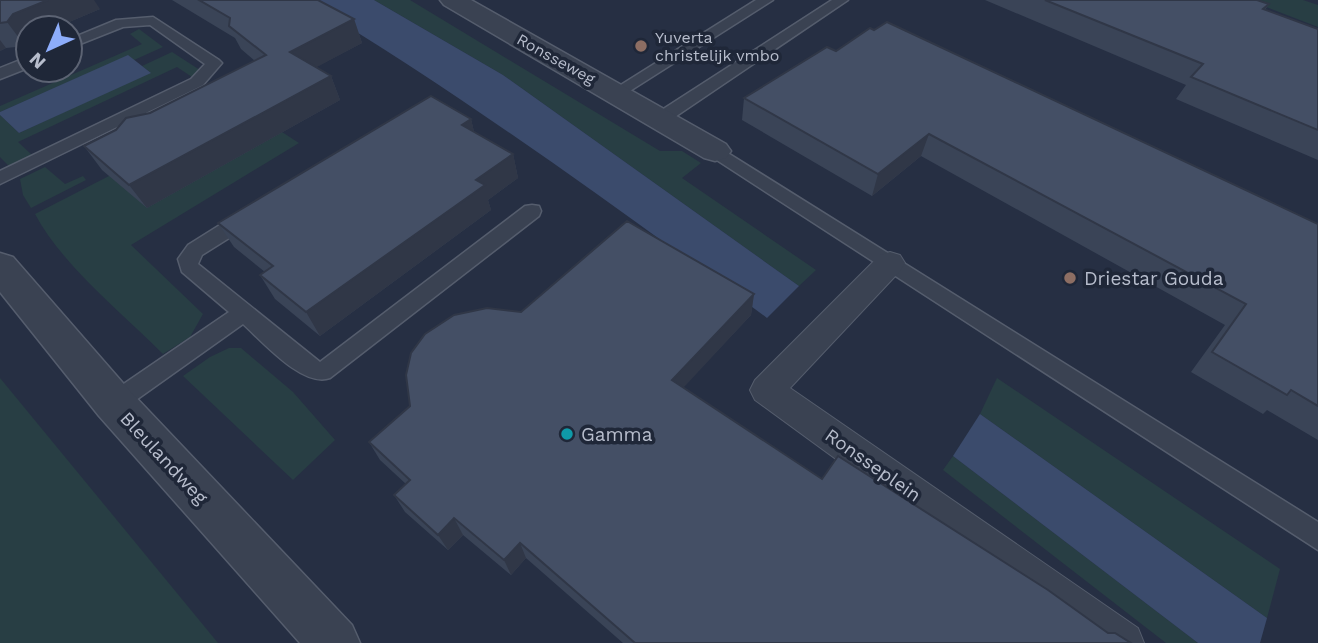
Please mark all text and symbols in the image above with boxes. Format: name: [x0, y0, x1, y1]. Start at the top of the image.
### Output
north arrow: [14, 14, 84, 84]
place label: Yuverta christelijk vmbo: [655, 28, 779, 65]
street label: Ronsseweg: [514, 30, 599, 89]
marker: Yuverta christelijk vmbo: [633, 38, 649, 54]
text: N: [24, 48, 51, 74]
place label: Driestar Gouda: [1084, 267, 1224, 290]
marker: Driestar Gouda: [1062, 270, 1078, 286]
street label: Bleulandweg: [115, 407, 213, 510]
place label: Gamma: [581, 423, 653, 446]
street label: Ronsseplein: [821, 423, 925, 507]
marker: Gamma: [559, 426, 575, 442]

